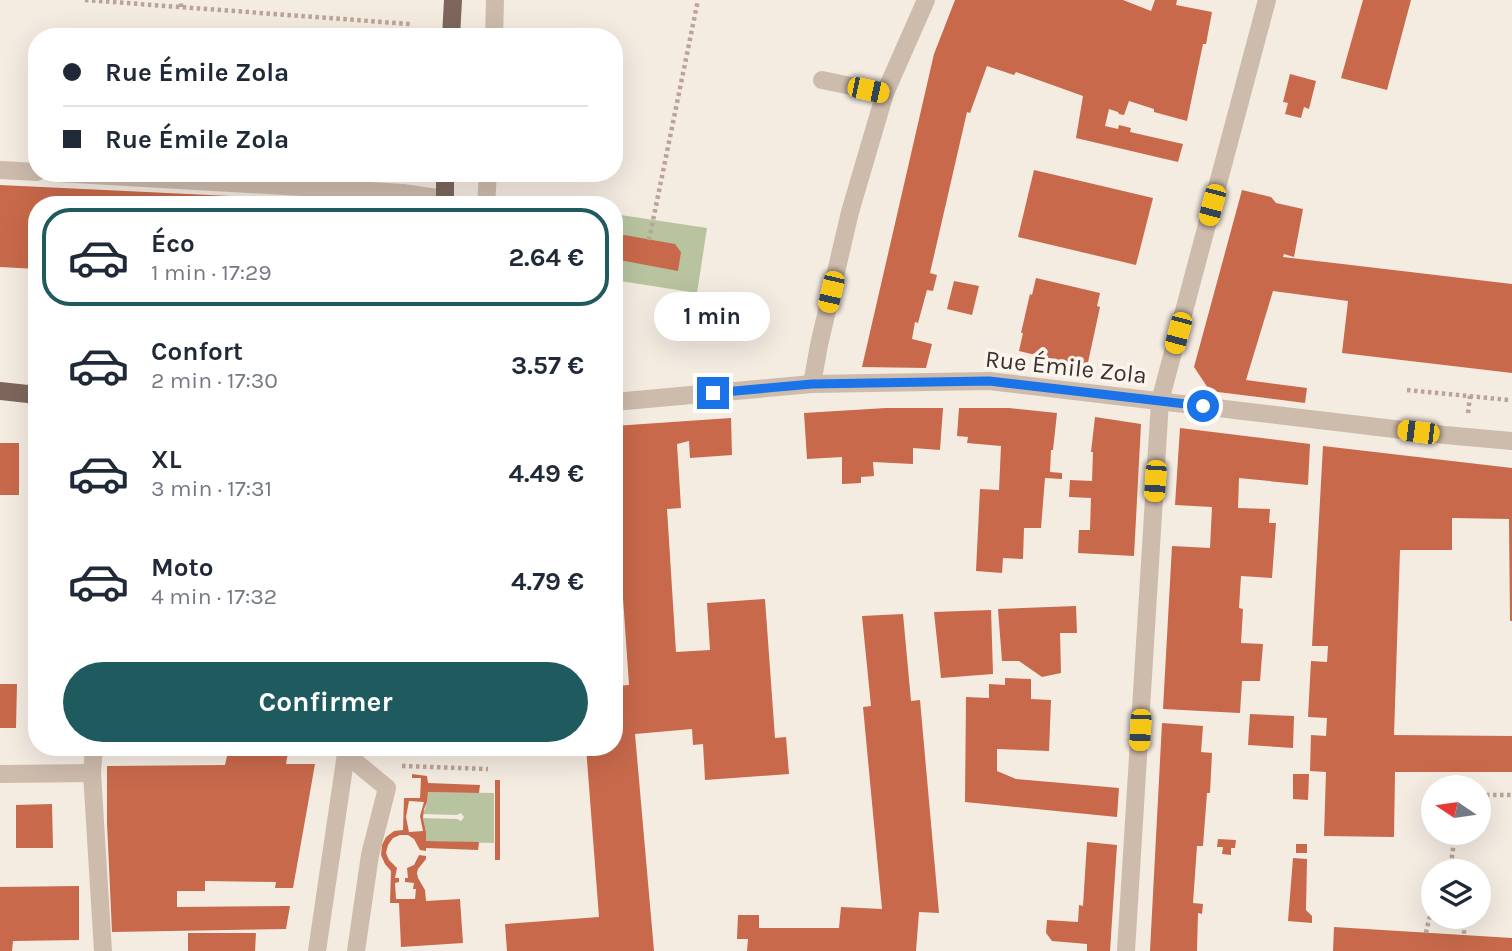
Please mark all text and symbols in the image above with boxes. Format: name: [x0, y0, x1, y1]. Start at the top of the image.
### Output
text: Rue Émile Zola: [105, 57, 289, 88]
car: [846, 75, 891, 105]
text: Rue Émile Zola: [105, 124, 289, 155]
car: [1197, 182, 1228, 228]
icon: car: [67, 226, 130, 289]
text: Éco: [151, 228, 195, 259]
text: 2.64 €: [508, 242, 584, 273]
text: 1 min · 17:29: [151, 259, 272, 286]
car: [817, 269, 846, 315]
callout: 1 min: [655, 292, 771, 340]
text: 1 min: [683, 303, 741, 330]
car: [1163, 310, 1194, 356]
icon: car: [67, 334, 130, 397]
text: Confort: [151, 336, 243, 367]
street label: Rue Émile Zola: [984, 344, 1148, 389]
text: 3.57 €: [511, 350, 584, 381]
text: 2 min · 17:30: [151, 367, 278, 394]
route end: [697, 377, 729, 409]
route start: [1187, 390, 1219, 422]
car: [1396, 419, 1441, 445]
icon: car: [67, 442, 130, 505]
text: XL: [151, 444, 182, 475]
text: 4.49 €: [509, 458, 584, 489]
car: [1144, 459, 1167, 503]
text: 3 min · 17:31: [151, 475, 272, 502]
icon: car: [67, 550, 130, 613]
text: Moto: [151, 552, 213, 583]
text: 4.79 €: [511, 566, 584, 597]
text: 4 min · 17:32: [151, 583, 277, 610]
button: Confirmer: [63, 662, 588, 742]
car: [1129, 708, 1152, 752]
north arrow: [1421, 775, 1491, 845]
map controls: [1421, 775, 1491, 929]
button: layers: [1421, 859, 1491, 929]

